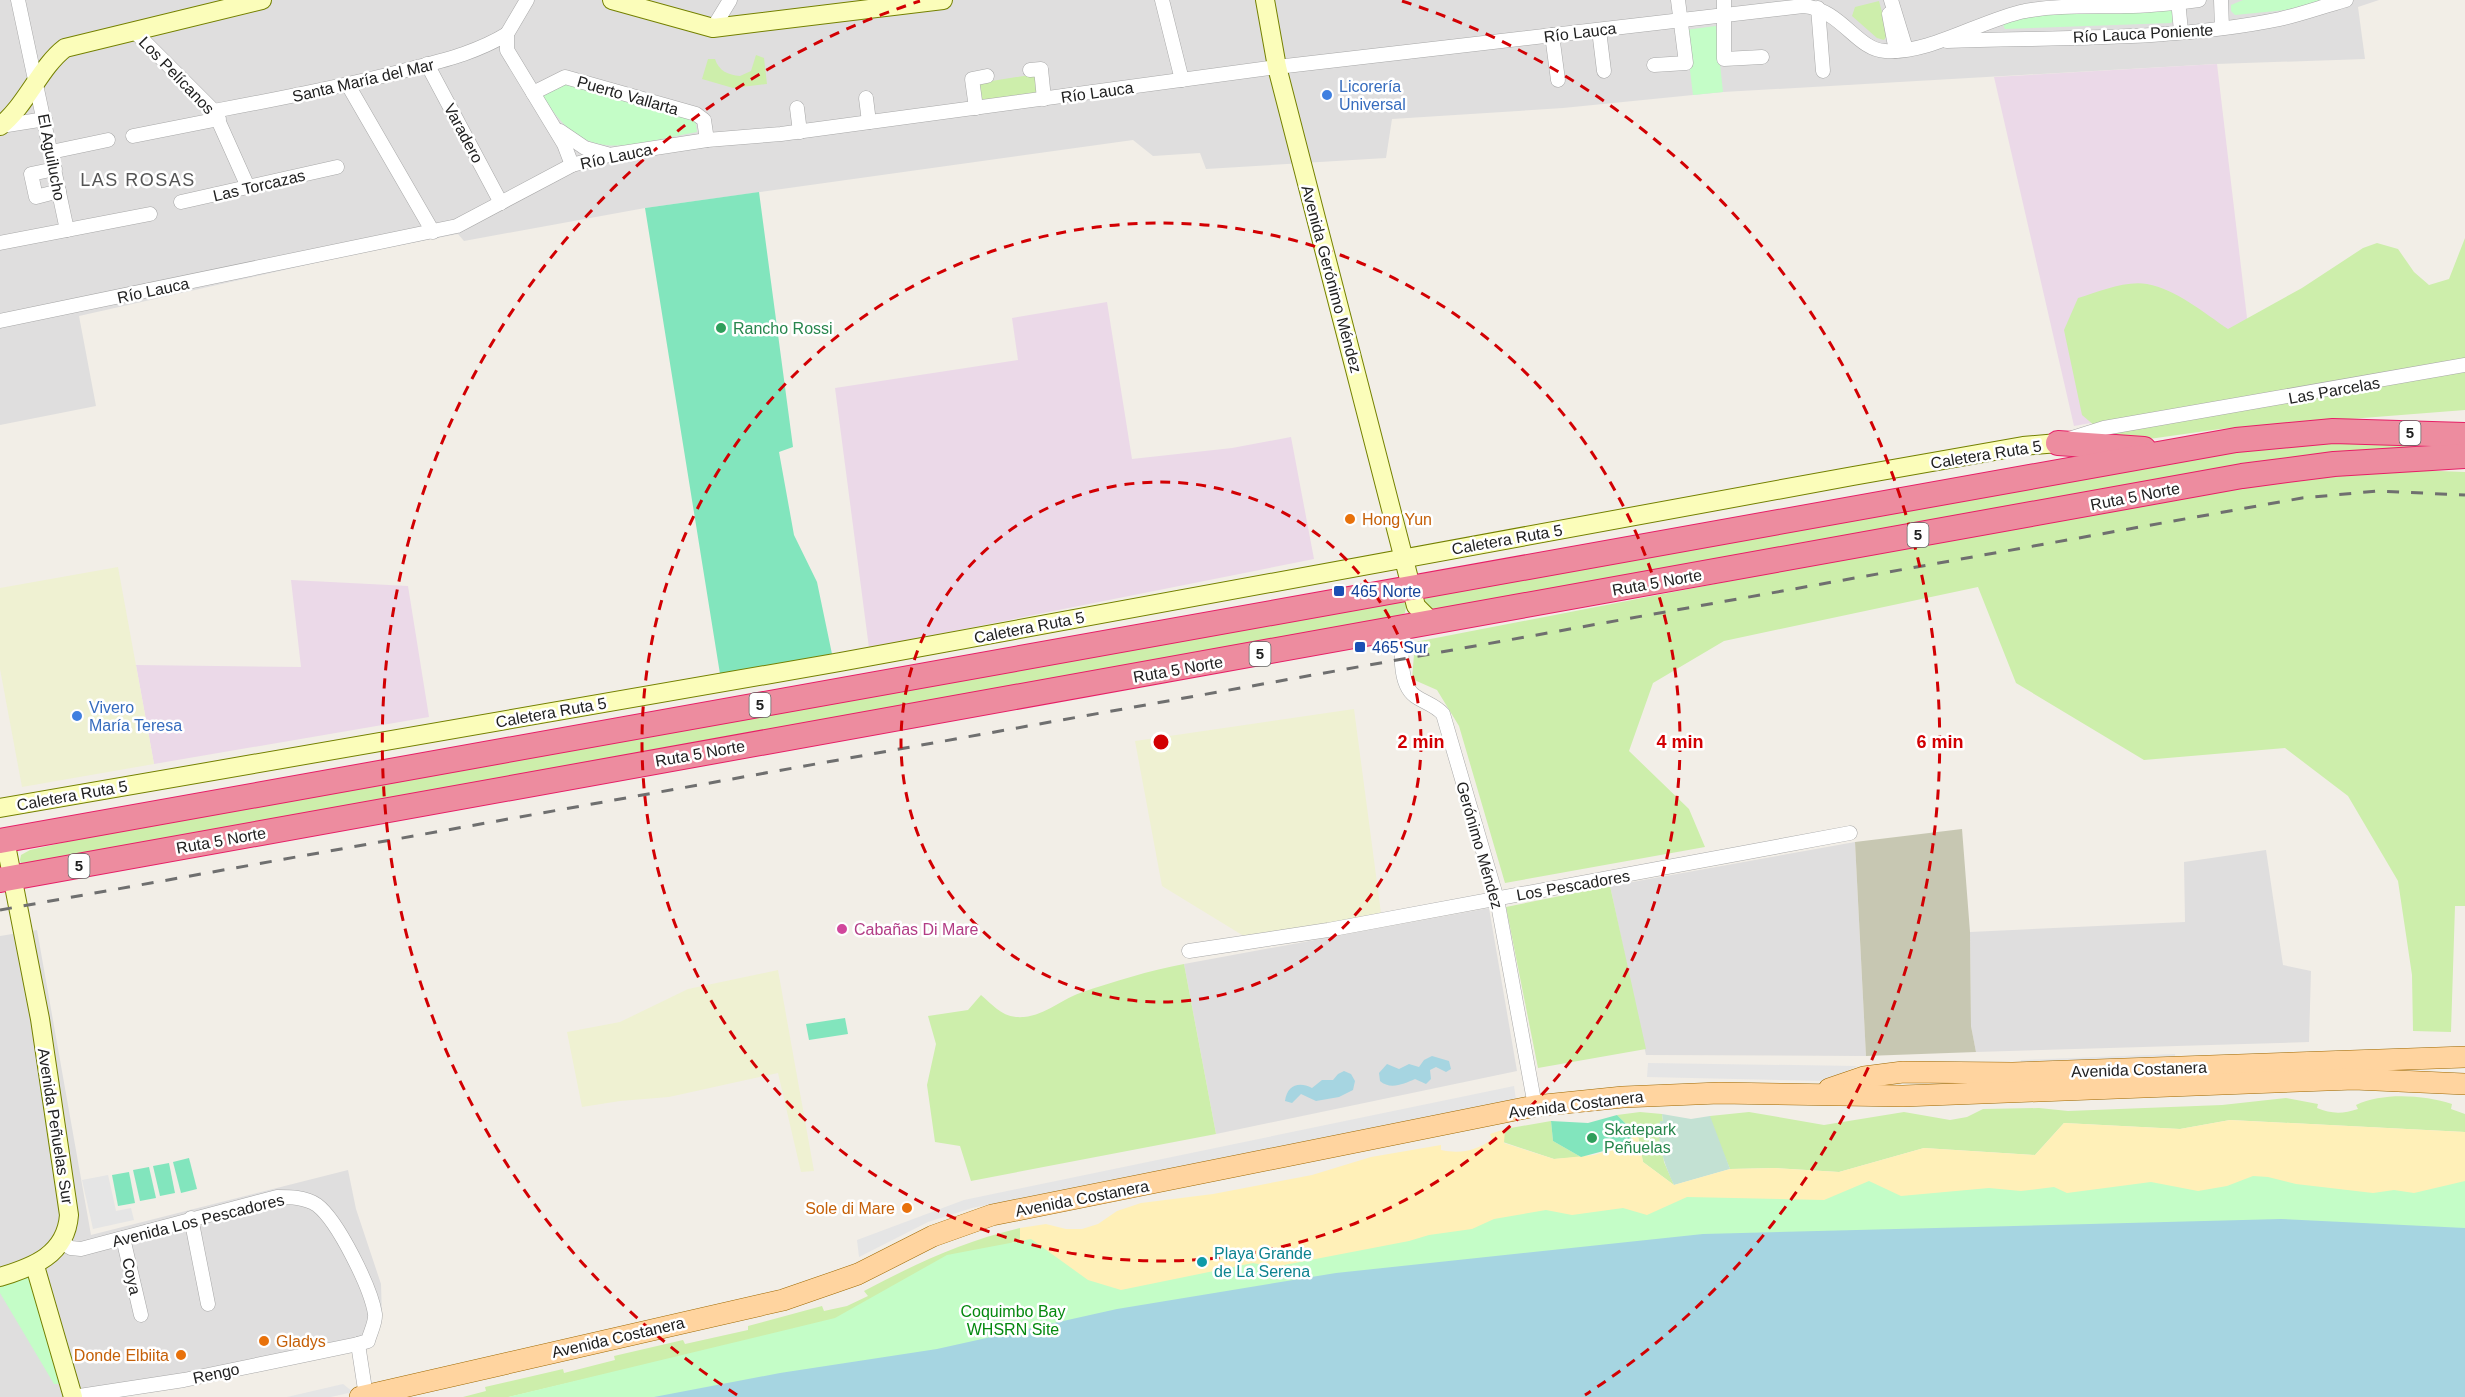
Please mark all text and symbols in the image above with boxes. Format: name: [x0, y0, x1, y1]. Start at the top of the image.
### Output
street label: Río Lauca: [1543, 20, 1617, 45]
street label: Río Lauca Poniente: [2072, 21, 2214, 46]
street label: Los Pelícanos: [136, 33, 218, 117]
street label: Santa María del Mar: [291, 56, 436, 105]
street label: Puerto Vallarta: [575, 73, 681, 118]
place label: Licorería Universal: [1339, 78, 1406, 113]
street label: Río Lauca: [1060, 79, 1134, 106]
marker: Licorería Universal: [1320, 88, 1334, 102]
street label: Varadero: [441, 101, 486, 166]
street label: El Aguilucho: [35, 112, 68, 202]
street label: Río Lauca: [579, 141, 654, 172]
street label: Las Torcazas: [211, 167, 307, 204]
district label: LAS ROSAS: [80, 170, 196, 190]
street label: Avenida Gerónimo Méndez: [1298, 183, 1365, 375]
street label: Río Lauca: [116, 275, 191, 306]
place label: Rancho Rossi: [733, 320, 833, 337]
marker: Rancho Rossi: [714, 321, 728, 335]
street label: Las Parcelas: [2287, 374, 2381, 407]
road number: 5: [2400, 421, 2420, 445]
street label: Caletera Ruta 5: [1929, 437, 2043, 472]
street label: Ruta 5 Norte: [2089, 479, 2181, 513]
place label: Hong Yun: [1362, 511, 1432, 528]
marker: Hong Yun: [1343, 512, 1357, 526]
street label: Caletera Ruta 5: [1450, 521, 1564, 558]
road number: 5: [1908, 523, 1928, 547]
street label: Ruta 5 Norte: [1611, 566, 1703, 599]
place label: 465 Norte: [1351, 583, 1421, 600]
marker: 465 Norte: [1332, 584, 1346, 598]
street label: Caletera Ruta 5: [972, 608, 1086, 647]
place label: 465 Sur: [1372, 639, 1429, 656]
marker: 465 Sur: [1353, 640, 1367, 654]
road number: 5: [1250, 642, 1270, 666]
street label: Ruta 5 Norte: [1132, 653, 1224, 686]
road number: 5: [750, 693, 771, 717]
street label: Caletera Ruta 5: [494, 694, 608, 731]
place label: Vivero María Teresa: [89, 699, 182, 734]
marker: Vivero María Teresa: [70, 709, 84, 723]
centre of rings: [1151, 732, 1171, 752]
text: 2 min: [1397, 732, 1445, 752]
text: 4 min: [1656, 732, 1704, 752]
text: 6 min: [1916, 732, 1964, 752]
street label: Ruta 5 Norte: [654, 737, 746, 770]
street label: Caletera Ruta 5: [15, 777, 129, 814]
street label: Gerónimo Méndez: [1453, 780, 1506, 911]
street label: Ruta 5 Norte: [175, 824, 267, 857]
road number: 5: [68, 854, 90, 878]
street label: Los Pescadores: [1515, 867, 1631, 904]
place label: Cabañas Di Mare: [854, 921, 979, 938]
marker: Cabañas Di Mare: [835, 922, 849, 936]
street label: Avenida Peñuelas Sur: [35, 1047, 76, 1206]
street label: Avenida Costanera: [2071, 1059, 2207, 1080]
street label: Avenida Costanera: [1508, 1088, 1645, 1121]
place label: Skatepark Peñuelas: [1604, 1121, 1677, 1156]
marker: Skatepark Peñuelas: [1585, 1131, 1599, 1145]
street label: Avenida Costanera: [1014, 1177, 1150, 1220]
street label: Avenida Los Pescadores: [110, 1191, 286, 1250]
place label: Sole di Mare: [805, 1200, 895, 1217]
marker: Sole di Mare: [900, 1201, 914, 1215]
place label: Playa Grande de La Serena: [1214, 1245, 1312, 1280]
marker: Playa Grande de La Serena: [1195, 1255, 1209, 1269]
street label: Coya: [119, 1256, 144, 1296]
park label: Coquimbo Bay WHSRN Site: [961, 1303, 1065, 1338]
street label: Avenida Costanera: [550, 1314, 686, 1361]
place label: Gladys: [276, 1333, 326, 1350]
marker: Gladys: [257, 1334, 271, 1348]
place label: Donde Elbiita: [74, 1347, 169, 1364]
marker: Donde Elbiita: [174, 1348, 188, 1362]
street label: Rengo: [191, 1360, 241, 1387]

